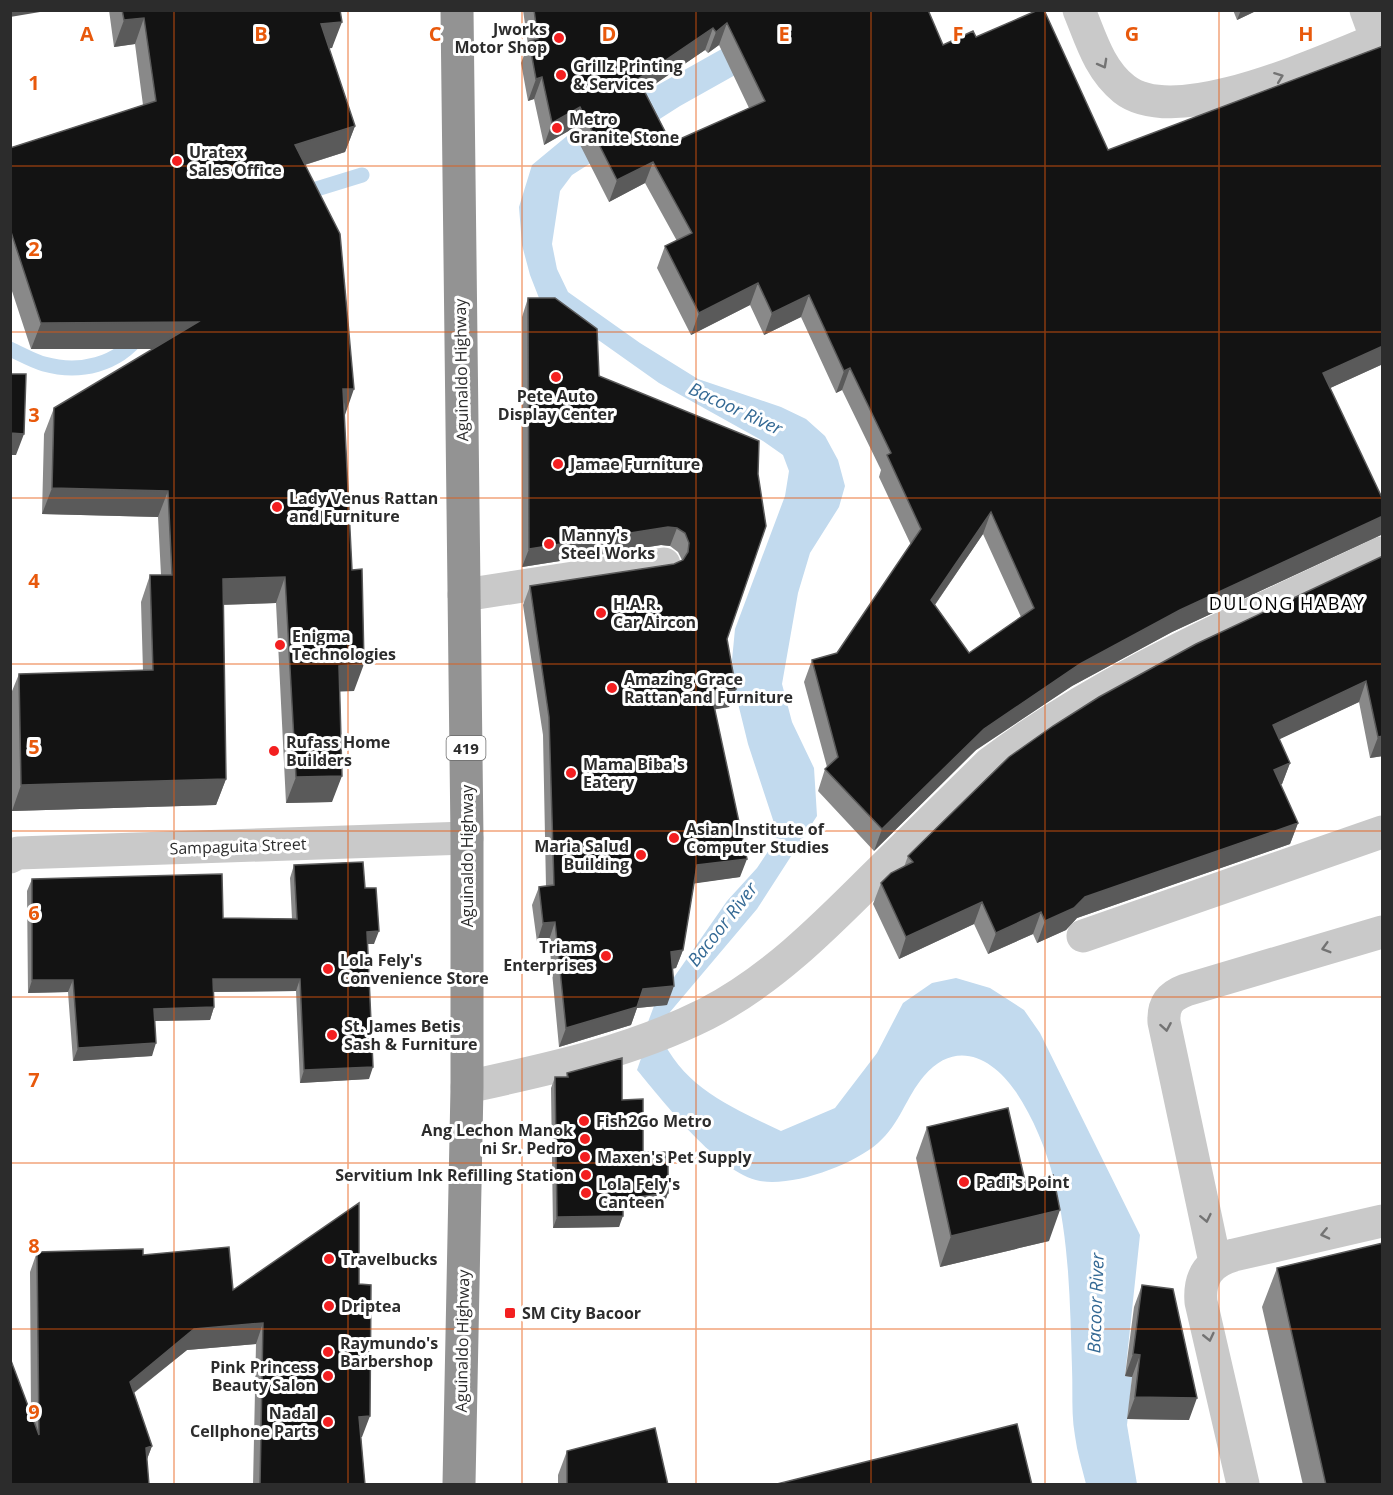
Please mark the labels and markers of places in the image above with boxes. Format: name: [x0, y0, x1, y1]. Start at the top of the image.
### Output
place label: Jworks Motor Shop: [454, 18, 547, 58]
marker: Jworks Motor Shop: [552, 31, 566, 45]
place label: Grillz Printing & Services: [573, 55, 683, 95]
marker: Grillz Printing & Services: [554, 68, 568, 82]
place label: Metro Granite Stone: [569, 108, 679, 148]
marker: Metro Granite Stone: [550, 121, 564, 135]
place label: Uratex Sales Office: [189, 141, 282, 181]
marker: Uratex Sales Office: [170, 154, 184, 168]
marker: Pete Auto Display Center: [549, 370, 563, 384]
place label: Pete Auto Display Center: [498, 385, 614, 425]
place label: Jamae Furniture: [568, 453, 700, 475]
marker: Jamae Furniture: [551, 457, 565, 471]
place label: Lady Venus Rattan and Furniture: [289, 487, 438, 527]
marker: Lady Venus Rattan and Furniture: [270, 500, 284, 514]
place label: Manny's Steel Works: [561, 524, 655, 564]
marker: Manny's Steel Works: [542, 537, 556, 551]
place label: H.A.R. Car Aircon: [613, 593, 696, 633]
marker: H.A.R. Car Aircon: [594, 606, 608, 620]
place label: Enigma Technologies: [292, 625, 396, 665]
marker: Enigma Technologies: [273, 638, 287, 652]
place label: Amazing Grace Rattan and Furniture: [624, 668, 793, 708]
marker: Amazing Grace Rattan and Furniture: [605, 681, 619, 695]
place label: Rufass Home Builders: [286, 731, 390, 771]
marker: Rufass Home Builders: [267, 744, 281, 758]
place label: Mama Biba's Eatery: [583, 753, 685, 793]
marker: Mama Biba's Eatery: [564, 766, 578, 780]
place label: Asian Institute of Computer Studies: [686, 818, 829, 858]
marker: Asian Institute of Computer Studies: [667, 831, 681, 845]
place label: Maria Salud Building: [534, 835, 629, 875]
marker: Maria Salud Building: [634, 848, 648, 862]
place label: Triams Enterprises: [503, 936, 594, 976]
place label: Lola Fely's Convenience Store: [340, 949, 489, 989]
marker: Triams Enterprises: [599, 949, 613, 963]
marker: Lola Fely's Convenience Store: [321, 962, 335, 976]
place label: St. James Betis Sash & Furniture: [344, 1015, 477, 1055]
marker: St. James Betis Sash & Furniture: [325, 1028, 339, 1042]
place label: Fish2Go Metro: [596, 1110, 712, 1132]
marker: Fish2Go Metro: [577, 1114, 591, 1128]
place label: Ang Lechon Manok ni Sr. Pedro: [421, 1119, 573, 1159]
marker: Ang Lechon Manok ni Sr. Pedro: [578, 1132, 592, 1146]
place label: Maxen's Pet Supply: [597, 1146, 752, 1168]
marker: Maxen's Pet Supply: [578, 1150, 592, 1164]
place label: Servitium Ink Refilling Station: [335, 1164, 574, 1186]
marker: Servitium Ink Refilling Station: [579, 1168, 593, 1182]
place label: Padi's Point: [976, 1171, 1069, 1193]
place label: Lola Fely's Canteen: [598, 1173, 680, 1213]
marker: Padi's Point: [957, 1175, 971, 1189]
marker: Lola Fely's Canteen: [579, 1186, 593, 1200]
place label: Travelbucks: [341, 1248, 437, 1270]
marker: Travelbucks: [322, 1252, 336, 1266]
place label: Driptea: [341, 1295, 401, 1317]
marker: Driptea: [322, 1299, 336, 1313]
place label: SM City Bacoor: [522, 1302, 641, 1324]
marker: SM City Bacoor: [503, 1306, 517, 1320]
place label: Raymundo's Barbershop: [340, 1332, 438, 1372]
marker: Raymundo's Barbershop: [321, 1345, 335, 1359]
place label: Pink Princess Beauty Salon: [210, 1356, 316, 1396]
marker: Pink Princess Beauty Salon: [321, 1369, 335, 1383]
place label: Nadal Cellphone Parts: [190, 1402, 316, 1442]
marker: Nadal Cellphone Parts: [321, 1415, 335, 1429]

